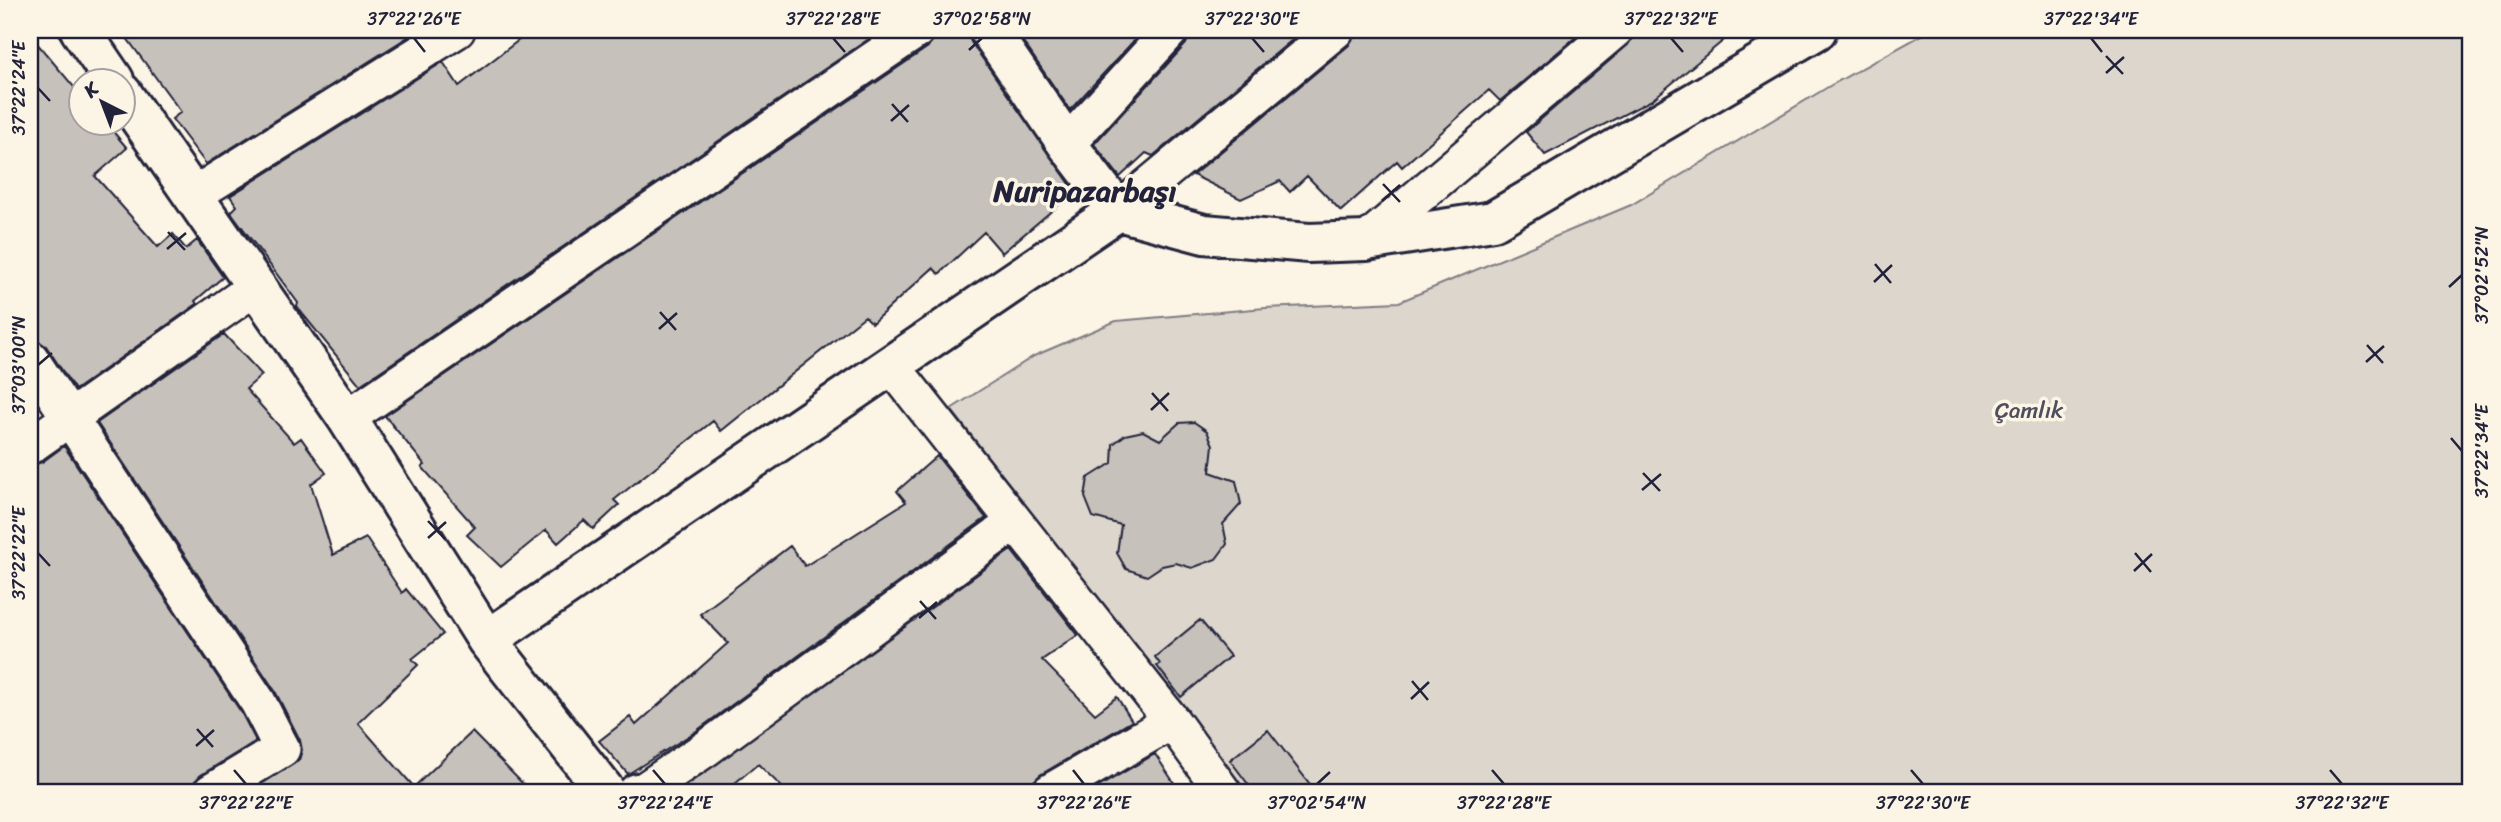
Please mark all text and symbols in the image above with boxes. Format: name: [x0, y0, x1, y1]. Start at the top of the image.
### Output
text: 37°22'26"E: [367, 3, 462, 35]
text: 37°22'28"E: [786, 3, 881, 35]
text: 37°02'58"N: [933, 3, 1032, 35]
text: 37°22'30"E: [1205, 3, 1300, 35]
text: 37°22'32"E: [1624, 3, 1719, 35]
text: 37°22'34"E: [2044, 3, 2139, 35]
text: 37°22'24"E: [3, 40, 35, 135]
north arrow: [66, 66, 136, 136]
text: K: [75, 73, 107, 107]
district label: Nuripazarbaşı: [992, 164, 1177, 218]
text: 37°02'52"N: [2466, 226, 2498, 324]
text: 37°03'00"N: [3, 315, 35, 414]
park label: Çamlık: [1995, 390, 2064, 431]
text: 37°22'34"E: [2466, 403, 2498, 498]
text: 37°22'22"E: [3, 505, 35, 600]
text: 37°22'22"E: [199, 787, 294, 819]
text: 37°22'24"E: [618, 787, 713, 819]
text: 37°22'26"E: [1037, 787, 1132, 819]
text: 37°02'54"N: [1268, 787, 1367, 819]
text: 37°22'28"E: [1457, 787, 1552, 819]
text: 37°22'30"E: [1876, 787, 1971, 819]
text: 37°22'32"E: [2295, 787, 2390, 819]

